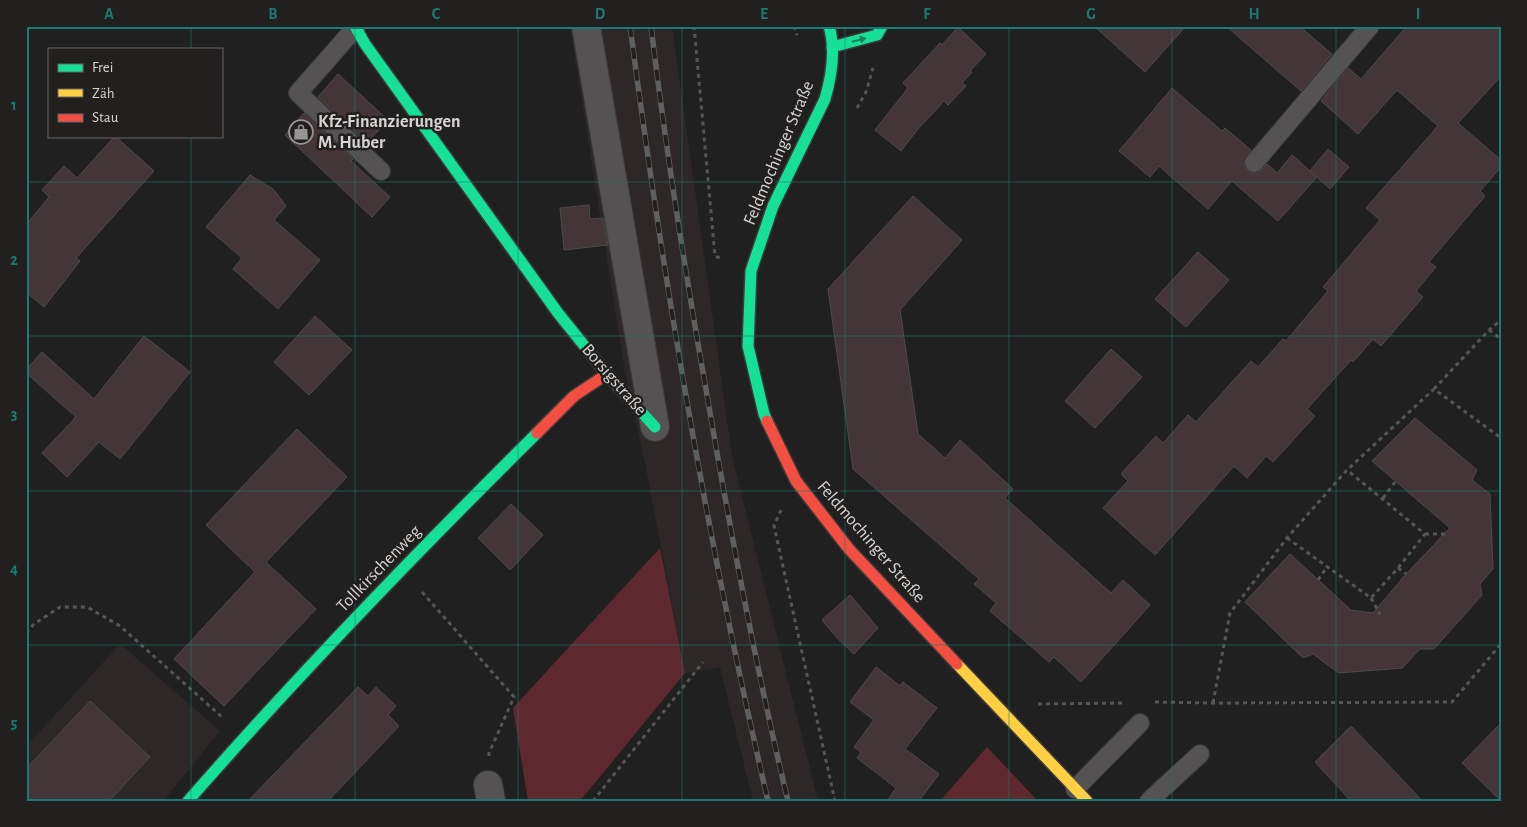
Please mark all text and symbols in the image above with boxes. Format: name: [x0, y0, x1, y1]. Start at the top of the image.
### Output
text: A: [104, 6, 114, 22]
text: B: [268, 6, 278, 22]
text: C: [432, 6, 441, 22]
text: D: [595, 6, 606, 22]
text: E: [760, 6, 768, 22]
text: F: [923, 6, 931, 22]
text: G: [1086, 6, 1096, 22]
text: H: [1248, 6, 1260, 22]
text: I: [1416, 6, 1420, 22]
one-way arrow: [852, 36, 867, 44]
legend: [48, 48, 222, 138]
text: Frei: [92, 60, 113, 75]
street label: Feldmochinger Straße: [740, 78, 818, 228]
text: Zäh: [92, 86, 115, 101]
text: 1: [11, 97, 17, 113]
text: Stau: [92, 110, 119, 125]
place label: Kfz-Finanzierungen M. Huber: [318, 113, 461, 152]
shop icon: Kfz-Finanzierungen M. Huber: [288, 119, 314, 145]
text: 2: [10, 252, 18, 268]
street label: Borsigstraße: [578, 341, 650, 419]
text: 3: [11, 406, 18, 422]
street label: Feldmochinger Straße: [813, 478, 929, 606]
street label: Tollkirschenweg: [333, 522, 425, 616]
text: 4: [10, 561, 18, 577]
text: 5: [11, 715, 18, 731]

